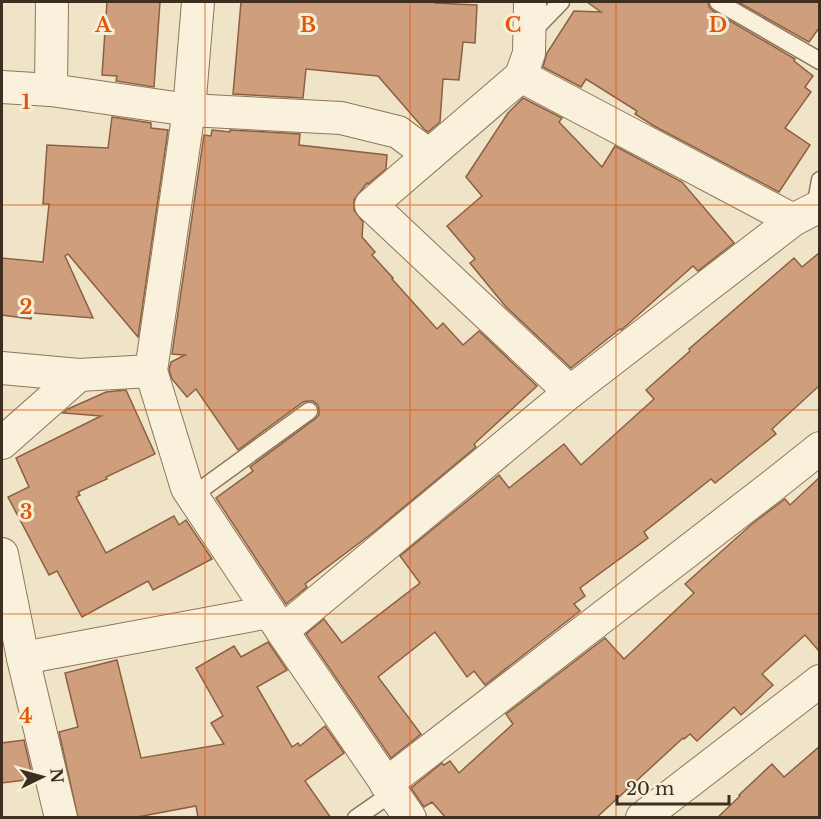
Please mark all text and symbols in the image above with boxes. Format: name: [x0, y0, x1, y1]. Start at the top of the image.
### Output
text: A: [94, 13, 112, 37]
text: B: [300, 13, 316, 37]
text: C: [505, 13, 521, 37]
text: D: [709, 13, 727, 37]
text: 1: [22, 90, 31, 114]
text: 2: [19, 295, 33, 319]
text: 3: [20, 500, 32, 524]
text: 4: [19, 704, 33, 728]
north arrow: [12, 747, 72, 807]
text: N: [46, 767, 68, 784]
scale bar: [617, 768, 730, 806]
text: 20 m: [626, 778, 674, 800]

